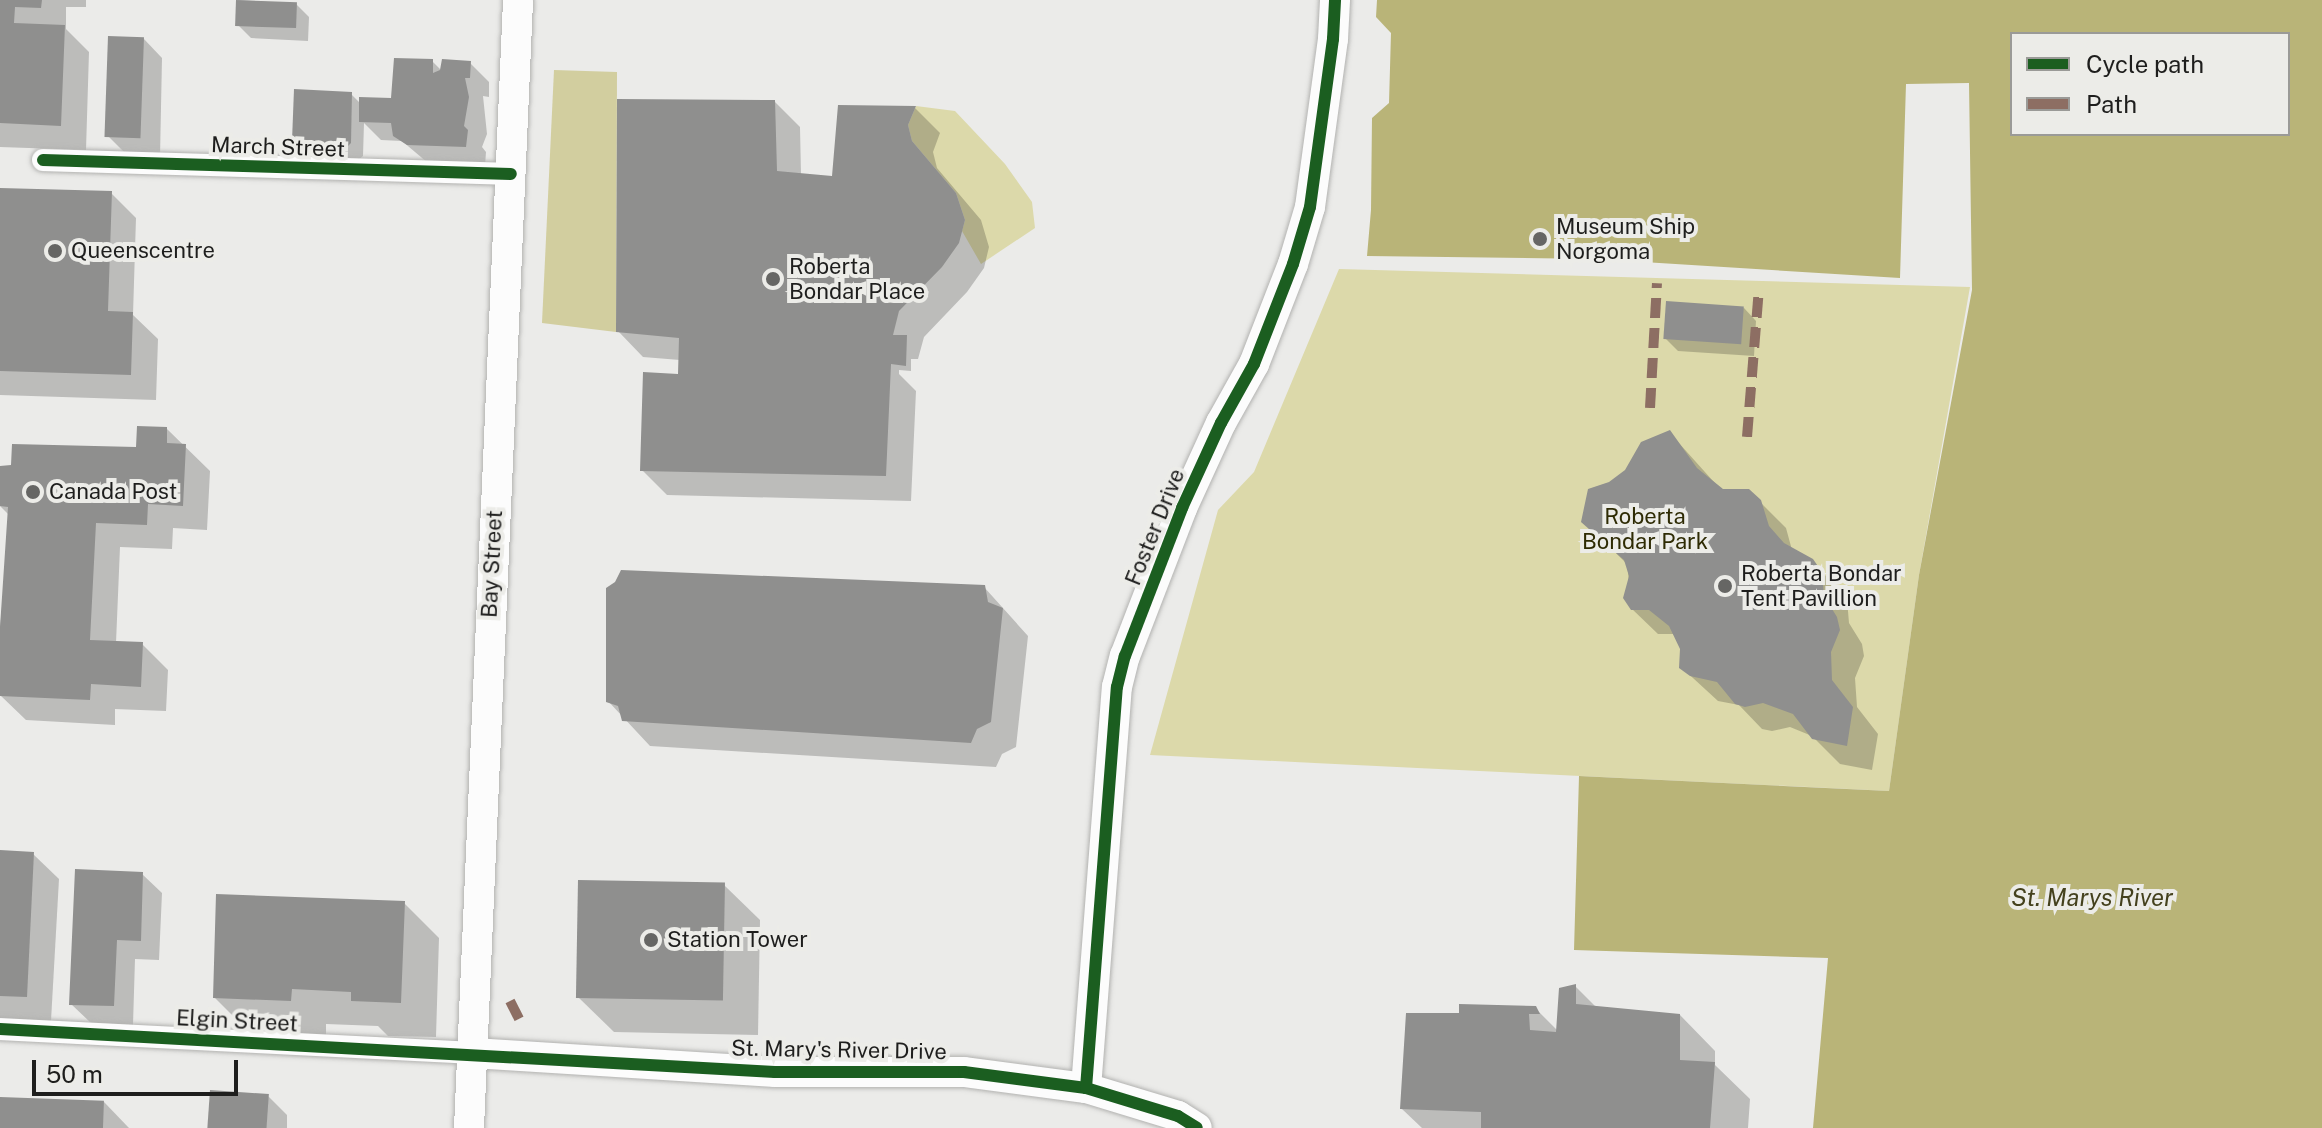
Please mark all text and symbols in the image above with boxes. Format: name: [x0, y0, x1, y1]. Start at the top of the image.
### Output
legend: [2010, 32, 2290, 136]
text: Cycle path: [2086, 50, 2204, 78]
text: Path: [2086, 90, 2137, 118]
street label: March Street: [211, 131, 345, 163]
place label: Museum Ship Norgoma: [1556, 213, 1695, 264]
marker: Museum Ship Norgoma: [1531, 230, 1549, 248]
place label: Queenscentre: [71, 238, 215, 264]
marker: Queenscentre: [46, 242, 64, 260]
place label: Roberta Bondar Place: [789, 253, 925, 304]
marker: Roberta Bondar Place: [764, 270, 782, 288]
street label: Foster Drive: [1120, 465, 1190, 589]
place label: Canada Post: [49, 479, 177, 505]
marker: Canada Post: [24, 483, 42, 501]
park label: Roberta Bondar Park: [1582, 503, 1708, 554]
street label: Bay Street: [476, 509, 508, 619]
place label: Roberta Bondar Tent Pavillion: [1741, 560, 1902, 612]
marker: Roberta Bondar Tent Pavillion: [1716, 577, 1734, 595]
water label: St. Marys River: [2011, 884, 2173, 912]
place label: Station Tower: [667, 927, 808, 953]
marker: Station Tower: [642, 931, 660, 949]
street label: Elgin Street: [175, 1005, 299, 1037]
street label: St. Mary's River Drive: [731, 1035, 947, 1065]
scale bar: [36, 1044, 242, 1094]
text: 50 m: [46, 1060, 103, 1088]

